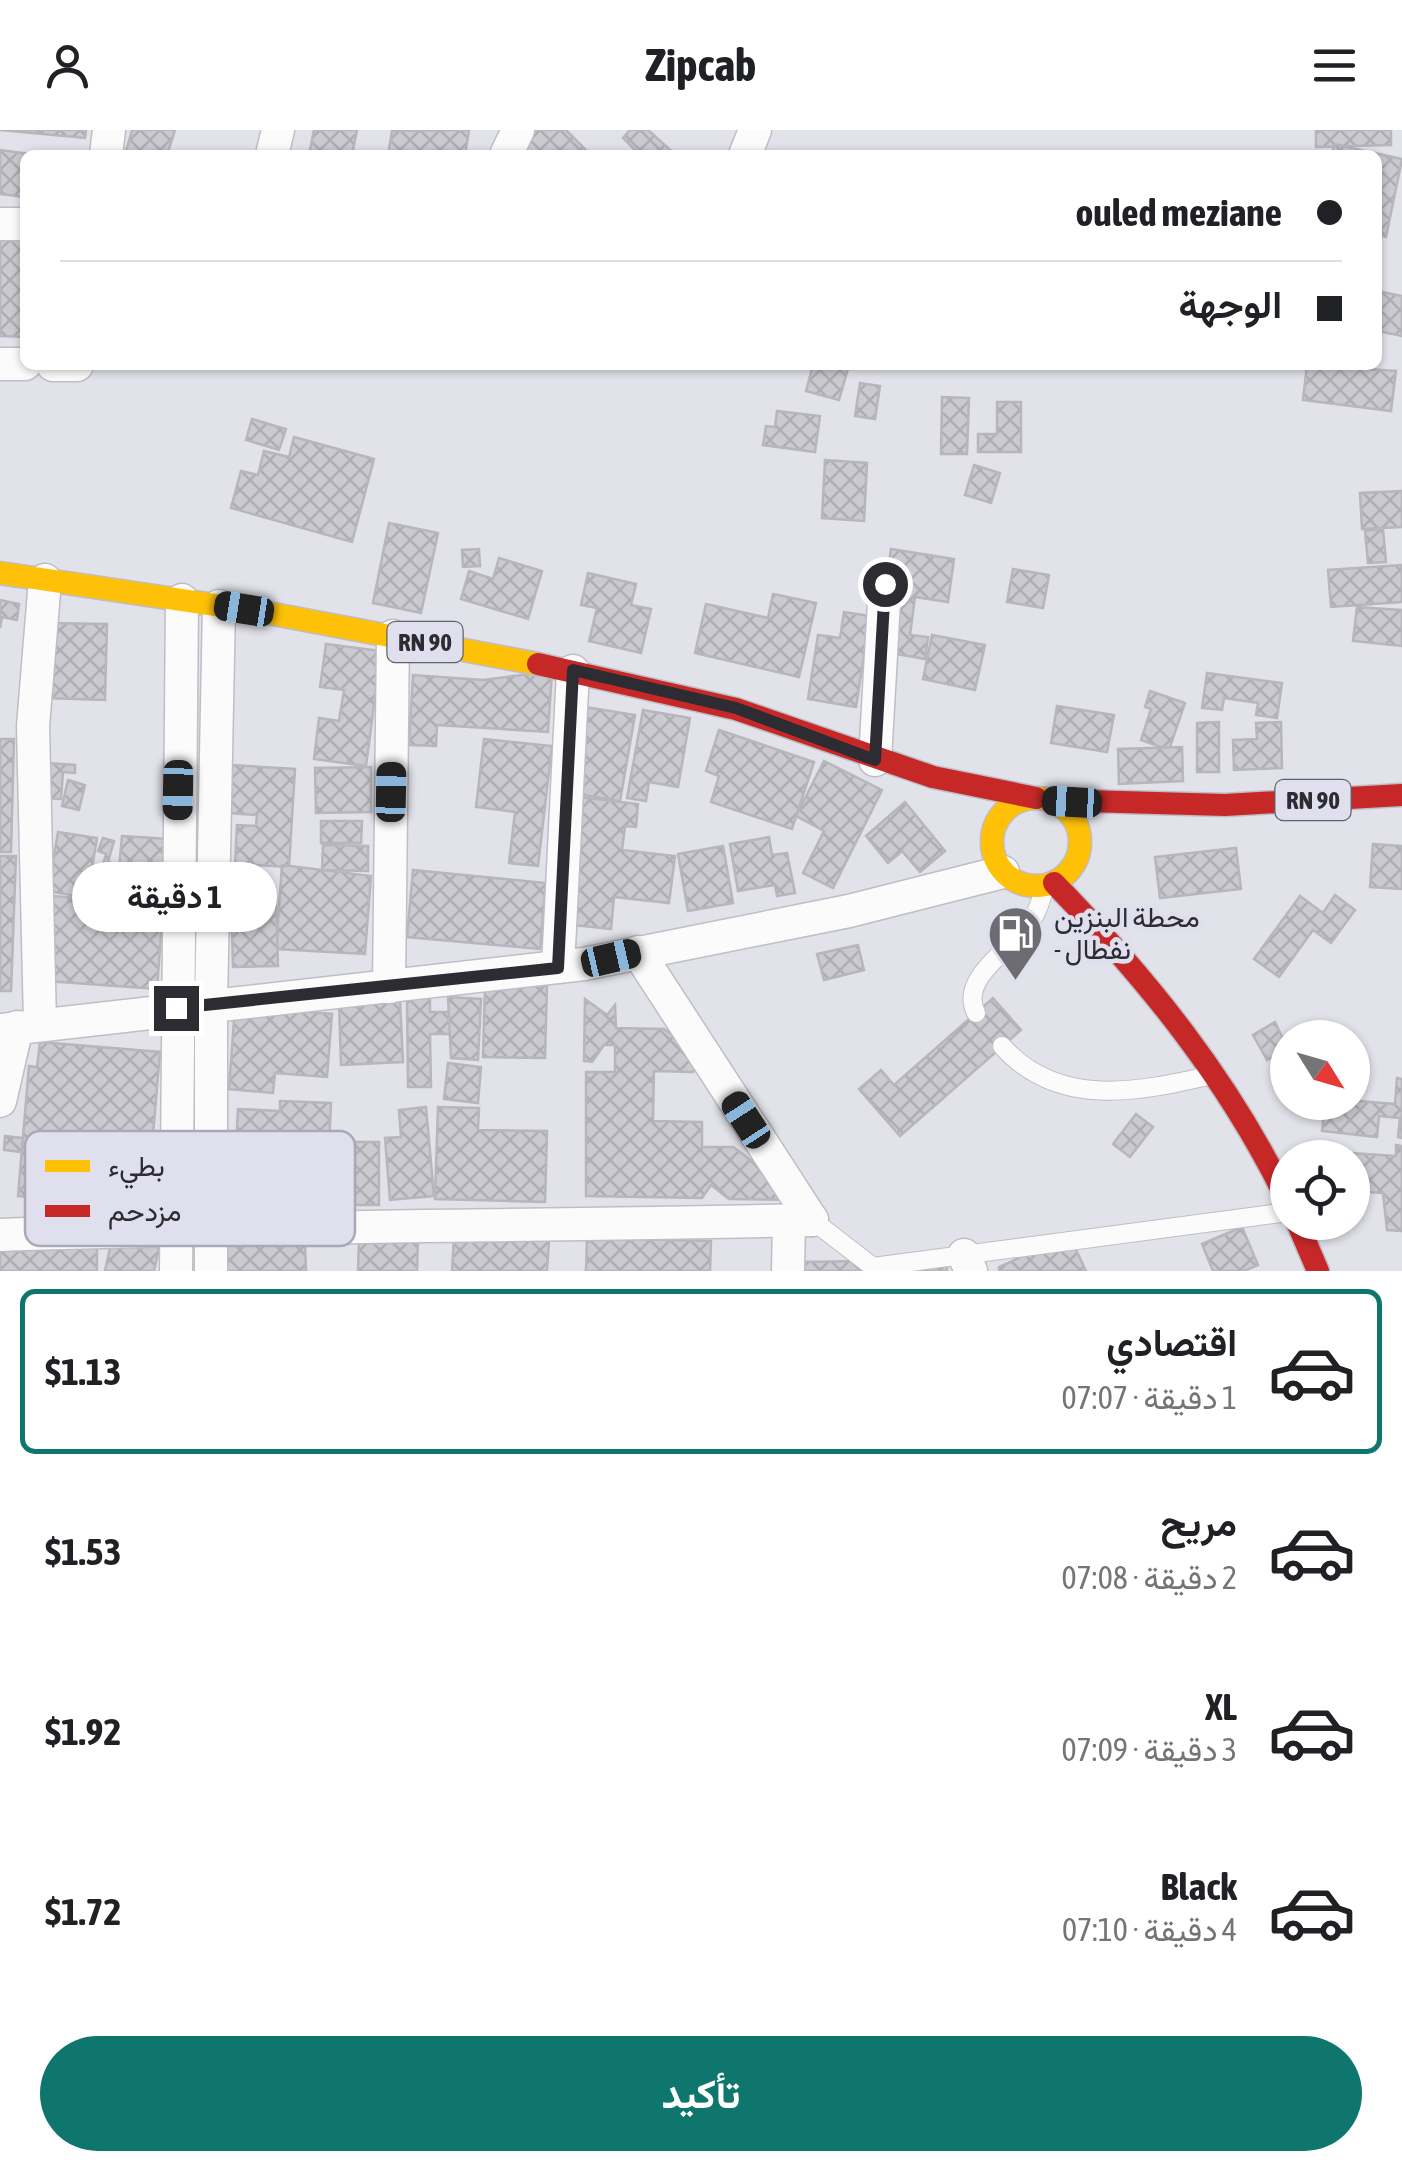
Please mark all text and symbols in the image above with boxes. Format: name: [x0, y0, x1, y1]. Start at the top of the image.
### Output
icon: person: [40, 38, 95, 93]
icon: menu: [1307, 38, 1362, 93]
text: Zipcab: [646, 39, 756, 91]
text: ouled meziane: [1075, 191, 1282, 234]
text: الوجهة: [1179, 283, 1282, 326]
route start: [863, 562, 908, 607]
car: [212, 589, 276, 629]
road number: RN 90: [388, 622, 462, 662]
car: [162, 760, 194, 820]
car: [375, 762, 407, 822]
road number: RN 90: [1276, 780, 1350, 820]
car: [1041, 785, 1103, 819]
callout: 1 دقيقة: [74, 863, 278, 933]
text: 1 دقيقة: [127, 878, 222, 915]
place label: محطة البنزين - نفطال: [1054, 901, 1200, 966]
fuel station icon: محطة البنزين - نفطال: [985, 903, 1045, 982]
car: [578, 937, 644, 979]
route end: [154, 986, 199, 1031]
north arrow: [1270, 1020, 1370, 1120]
map controls: [1270, 1020, 1370, 1240]
car: [717, 1087, 775, 1153]
legend: [25, 1131, 355, 1246]
button: locate: [1270, 1140, 1370, 1240]
text: بطيء: [108, 1150, 165, 1189]
text: مزدحم: [108, 1195, 181, 1230]
text: اقتصادي: [1106, 1321, 1237, 1364]
icon: car: [1267, 1327, 1357, 1417]
text: $1.13: [45, 1350, 121, 1393]
text: 1 دقيقة · 07:07: [1061, 1379, 1237, 1416]
text: مريح: [1161, 1501, 1237, 1544]
icon: car: [1267, 1507, 1357, 1597]
text: $1.53: [45, 1530, 121, 1573]
text: 2 دقيقة · 07:08: [1061, 1559, 1237, 1596]
text: XL: [1205, 1685, 1237, 1728]
icon: car: [1267, 1687, 1357, 1777]
text: $1.92: [45, 1710, 121, 1753]
text: 3 دقيقة · 07:09: [1061, 1731, 1237, 1768]
text: Black: [1160, 1865, 1237, 1908]
icon: car: [1267, 1867, 1357, 1957]
text: $1.72: [45, 1890, 121, 1933]
text: 4 دقيقة · 07:10: [1062, 1911, 1237, 1948]
button: تأكيد: [40, 2036, 1362, 2151]

